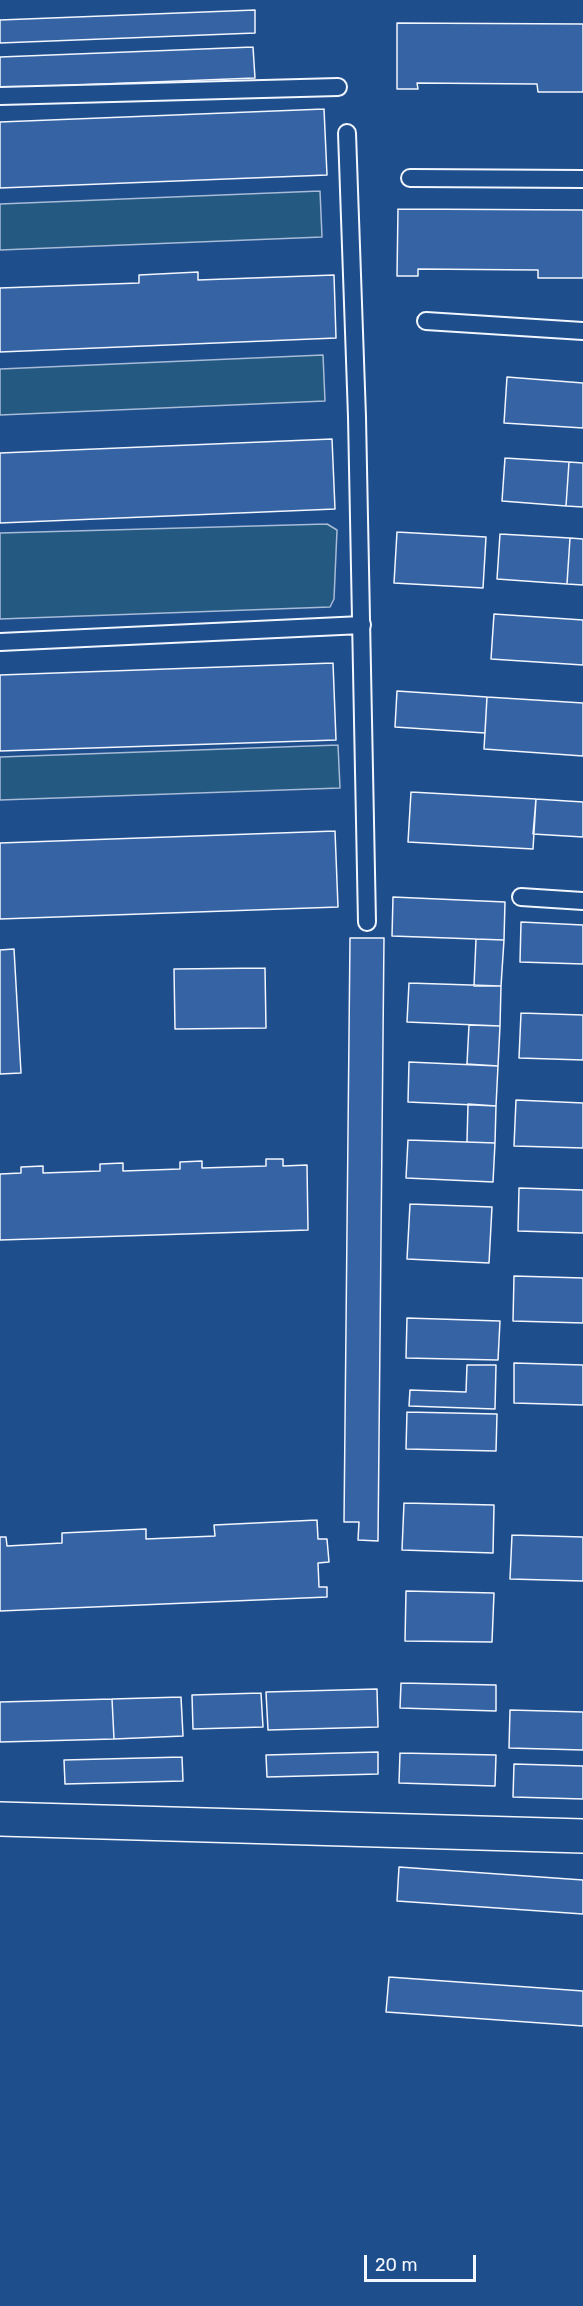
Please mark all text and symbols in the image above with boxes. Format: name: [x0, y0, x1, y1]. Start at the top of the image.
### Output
scale bar: [367, 2243, 480, 2281]
text: 20 m: [375, 2254, 417, 2276]

